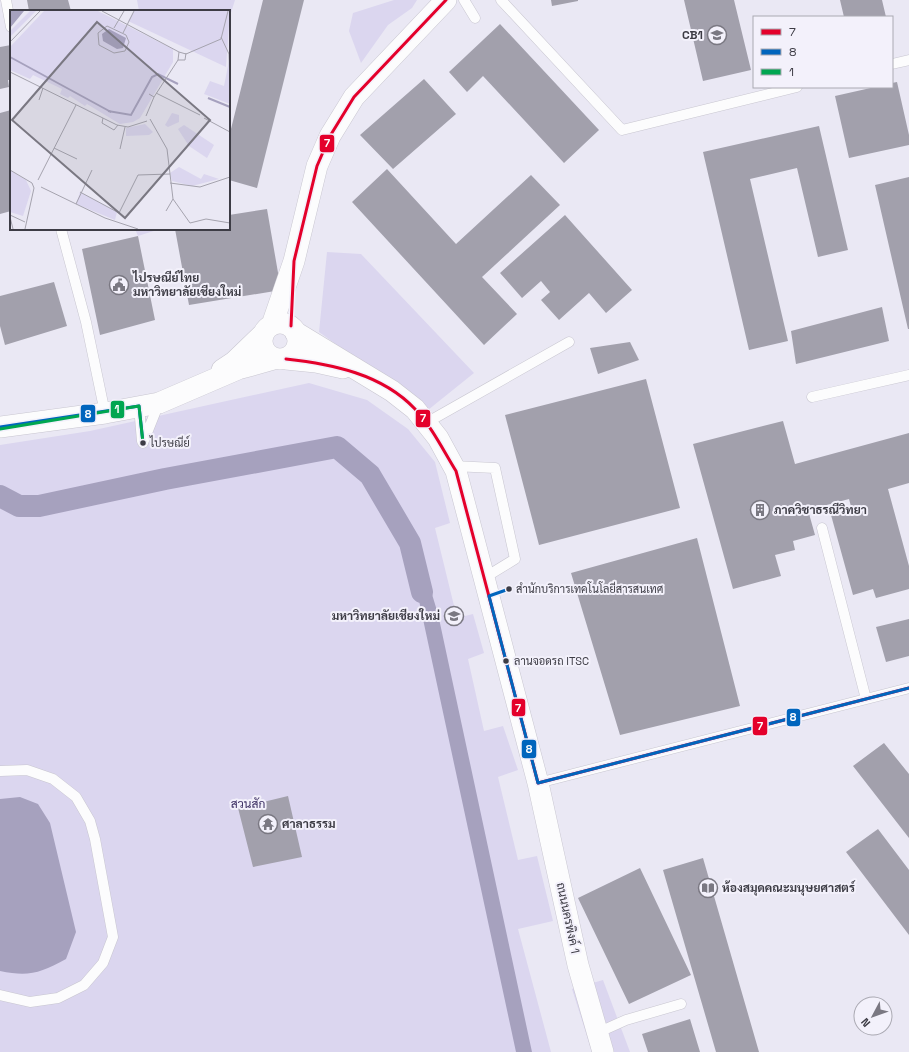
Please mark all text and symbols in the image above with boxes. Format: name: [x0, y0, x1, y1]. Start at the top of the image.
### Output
inset map: [10, 10, 230, 230]
legend: [753, 16, 893, 88]
school or university icon: CB1: [706, 24, 728, 46]
text: 7: [789, 24, 796, 40]
place label: CB1: [682, 27, 703, 43]
text: 8: [789, 44, 796, 60]
text: 1: [789, 64, 794, 80]
line badge: 7: [319, 134, 335, 153]
text: 7: [324, 136, 330, 150]
place label: ไปรษณีย์ไทย มหาวิทยาลัยเชียงใหม่: [132, 270, 241, 300]
public building icon: ไปรษณีย์ไทย มหาวิทยาลัยเชียงใหม่: [108, 274, 130, 296]
line badge: 1: [110, 400, 125, 419]
text: 1: [115, 402, 120, 416]
line badge: 8: [80, 404, 96, 423]
text: 8: [85, 407, 92, 421]
line badge: 7: [415, 409, 431, 428]
text: 7: [420, 411, 426, 425]
place label: ไปรษณีย์: [149, 435, 190, 450]
marker: ไปรษณีย์: [138, 438, 148, 448]
building icon: ภาควิชาธรณีวิทยา: [749, 499, 771, 521]
place label: ภาควิชาธรณีวิทยา: [774, 502, 867, 518]
place label: สํานักบริการเทคโนโลยีสารสนเทศ: [516, 581, 663, 596]
marker: สํานักบริการเทคโนโลยีสารสนเทศ: [504, 584, 514, 594]
school or university icon: มหาวิทยาลัยเชียงใหม่: [443, 605, 465, 627]
place label: มหาวิทยาลัยเชียงใหม่: [332, 608, 440, 624]
place label: ลานจอดรถ ITSC: [514, 654, 589, 668]
marker: ลานจอดรถ ITSC: [501, 656, 511, 666]
line badge: 7: [511, 698, 526, 717]
text: 7: [515, 701, 521, 715]
line badge: 8: [786, 708, 801, 727]
text: 8: [790, 710, 797, 724]
line badge: 7: [752, 716, 768, 736]
text: 7: [757, 719, 763, 733]
line badge: 8: [521, 739, 537, 759]
text: 8: [526, 742, 533, 756]
park label: สวนสัก: [231, 796, 265, 812]
temple icon: ศาลาธรรม: [257, 813, 279, 835]
place label: ศาลาธรรม: [282, 816, 335, 832]
library icon: ห้องสมุดคณะมนุษยศาสตร์: [697, 877, 719, 899]
place label: ห้องสมุดคณะมนุษยศาสตร์: [722, 880, 856, 896]
street label: ถนนนครพิงค์ 1: [553, 881, 583, 955]
north arrow: [853, 996, 893, 1036]
text: N: [858, 1015, 873, 1030]

